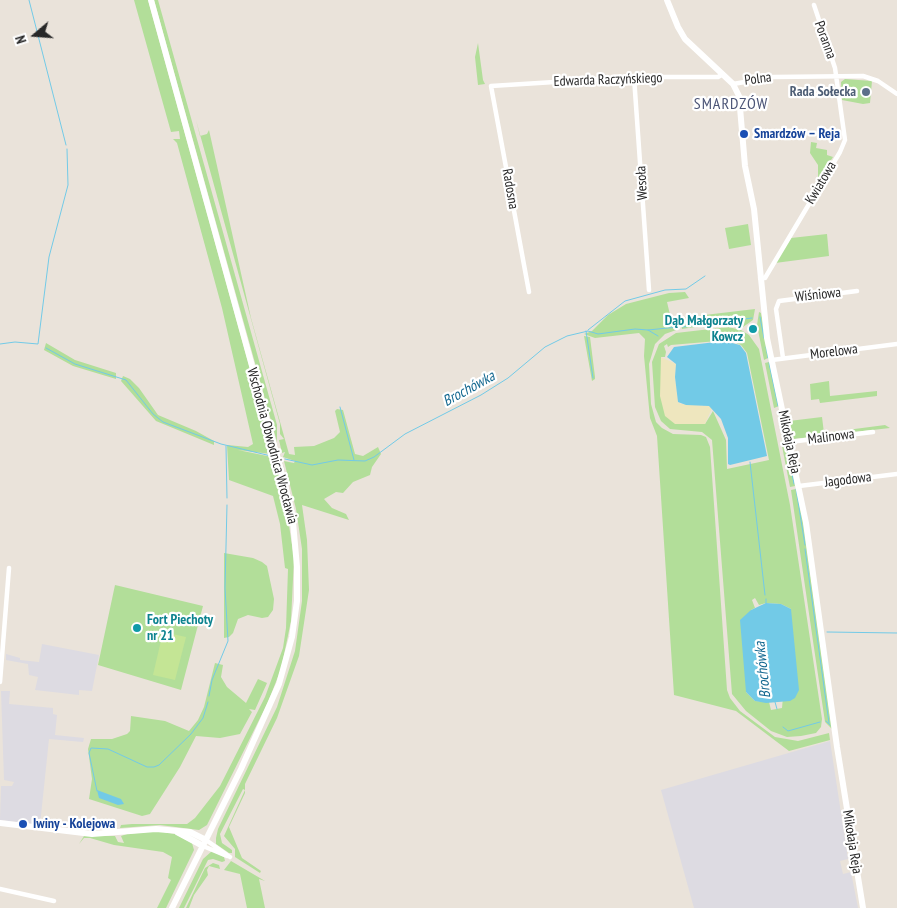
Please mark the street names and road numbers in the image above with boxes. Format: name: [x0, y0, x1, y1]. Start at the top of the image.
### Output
street label: Poranna: [810, 19, 840, 61]
street label: Polna: [744, 69, 772, 89]
street label: Edwarda Raczyńskiego: [553, 70, 663, 90]
street label: Kwiatowa: [802, 159, 840, 207]
street label: Wesoła: [633, 165, 651, 201]
street label: Radosna: [498, 167, 522, 211]
street label: Wiśniowa: [794, 284, 842, 306]
street label: Morelowa: [809, 341, 859, 363]
street label: Wschodnia Obwodnica Wrocławia: [243, 366, 301, 526]
street label: Mikołaja Reja: [774, 409, 804, 475]
street label: Malinowa: [807, 426, 855, 448]
street label: Jagodowa: [824, 469, 872, 491]
street label: Mikołaja Reja: [839, 809, 865, 875]

